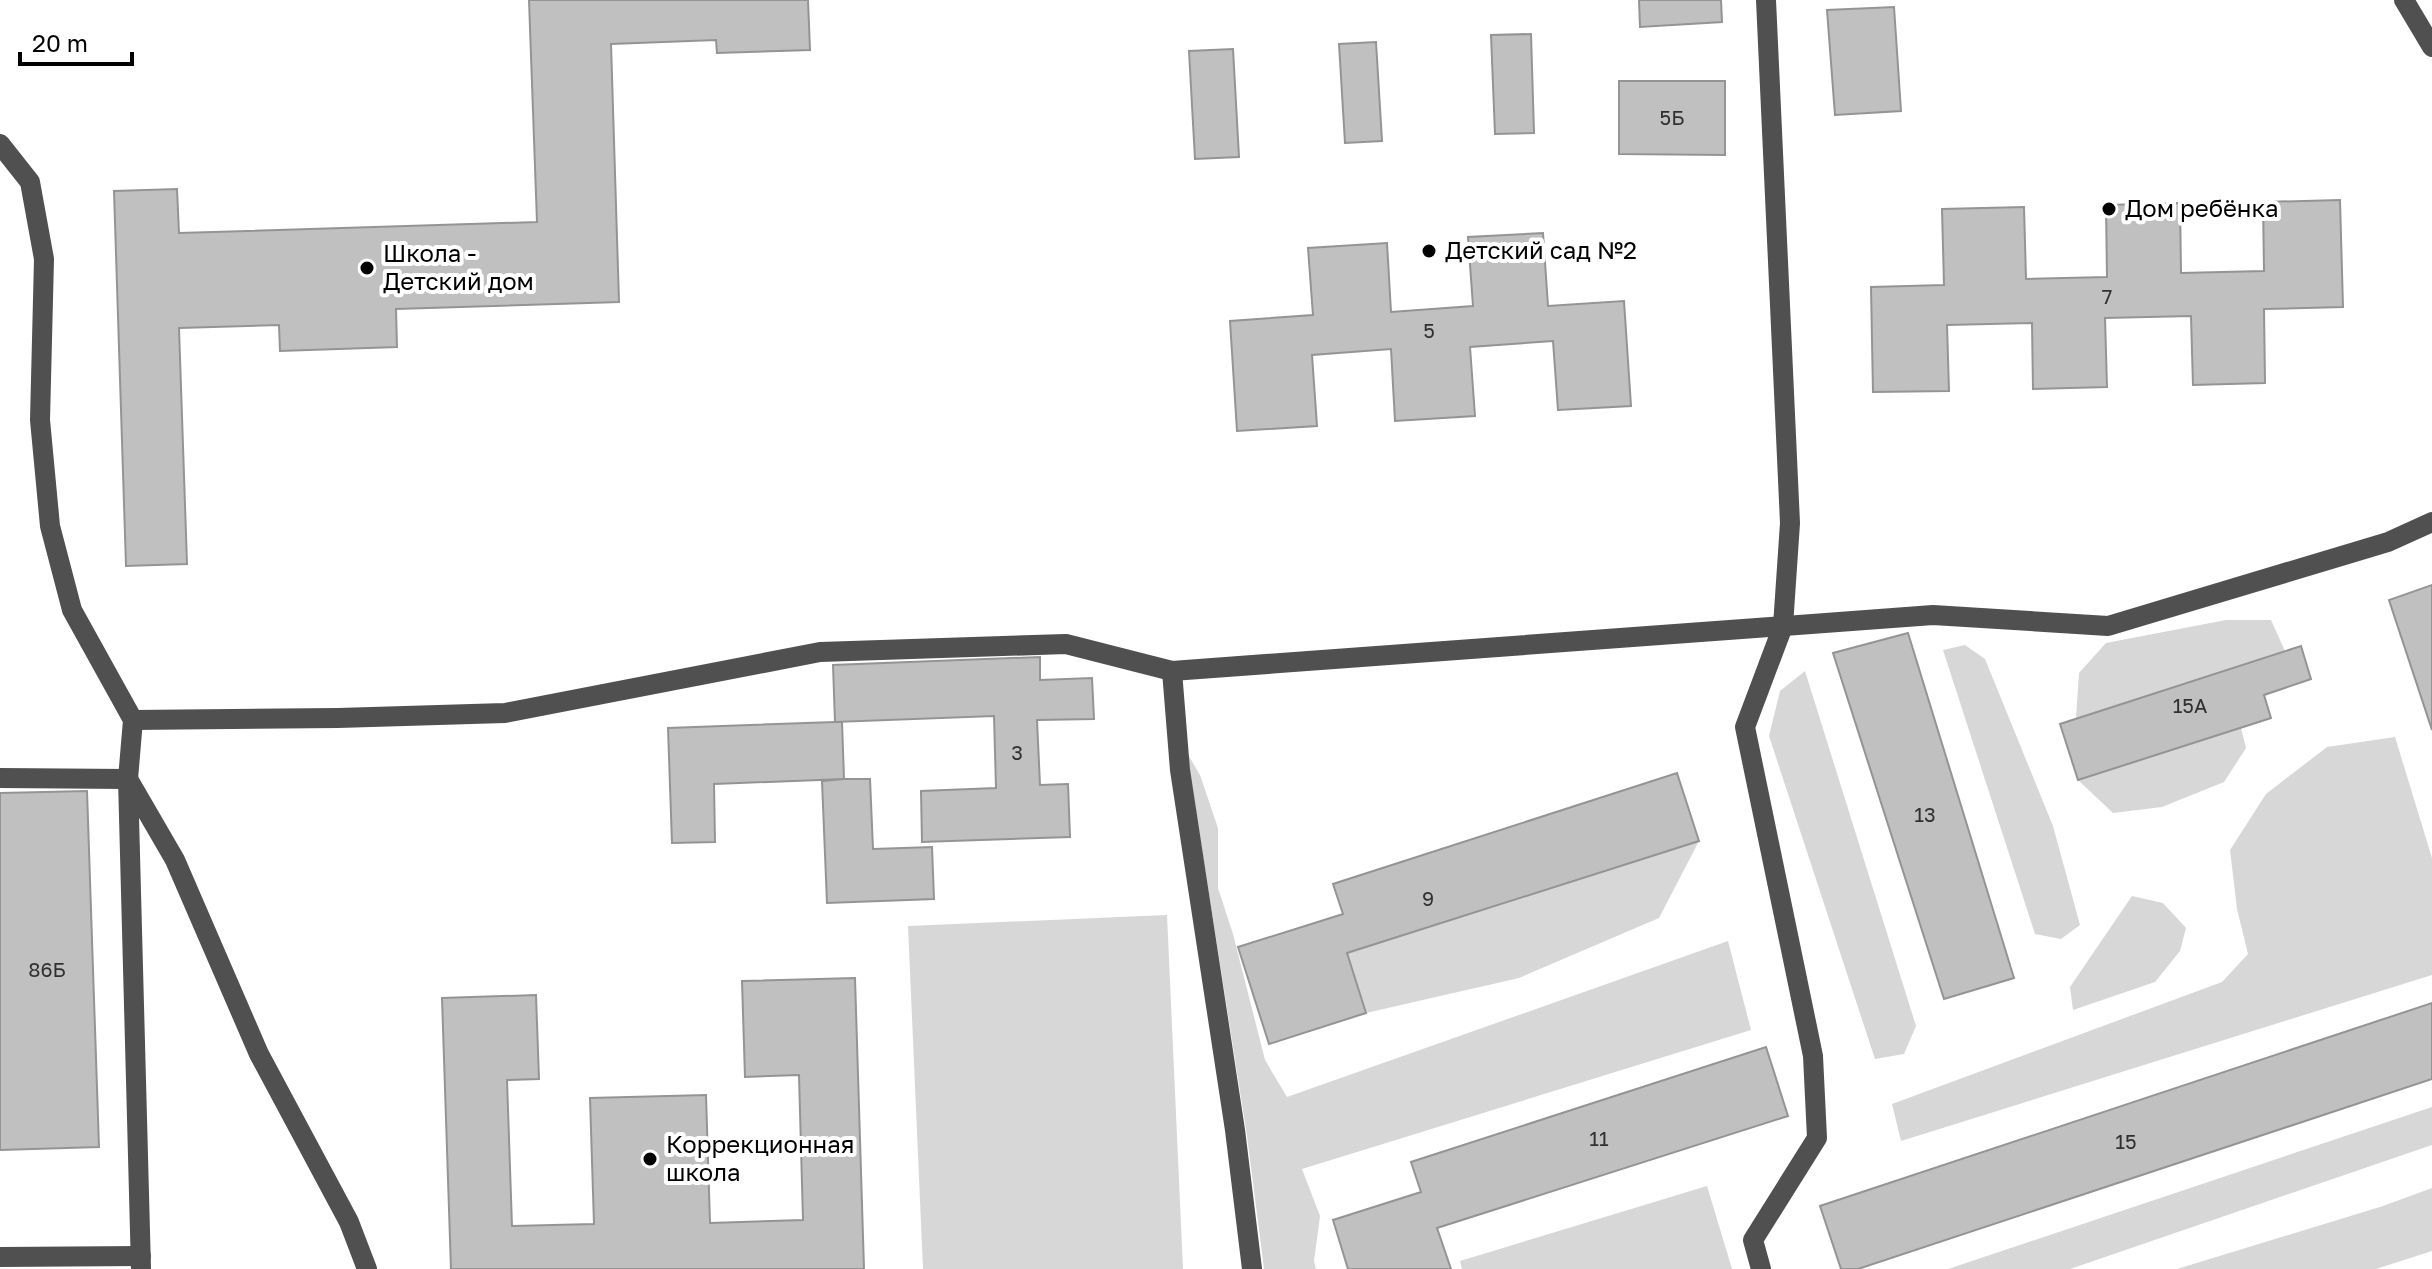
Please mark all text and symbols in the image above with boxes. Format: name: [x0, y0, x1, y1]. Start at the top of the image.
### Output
scale bar: [20, 16, 132, 66]
text: 20 m: [32, 28, 88, 57]
house number: 5Б: [1660, 105, 1684, 129]
place label: Дом ребёнка: [2125, 193, 2279, 222]
marker: Дом ребёнка: [2100, 200, 2118, 218]
place label: Детский сад №2: [1445, 235, 1637, 264]
place label: Школа - Детский дом: [383, 238, 534, 295]
marker: Детский сад №2: [1420, 242, 1438, 260]
marker: Школа - Детский дом: [358, 259, 376, 277]
house number: 7: [2102, 284, 2112, 308]
house number: 5: [1423, 318, 1435, 342]
house number: 15А: [2173, 693, 2207, 717]
house number: 3: [1011, 740, 1023, 764]
house number: 13: [1914, 802, 1936, 826]
house number: 9: [1422, 886, 1434, 910]
house number: 86Б: [28, 957, 66, 981]
house number: 11: [1589, 1126, 1609, 1150]
place label: Коррекционная школа: [666, 1129, 854, 1186]
house number: 15: [2115, 1129, 2137, 1153]
marker: Коррекционная школа: [641, 1150, 659, 1168]

